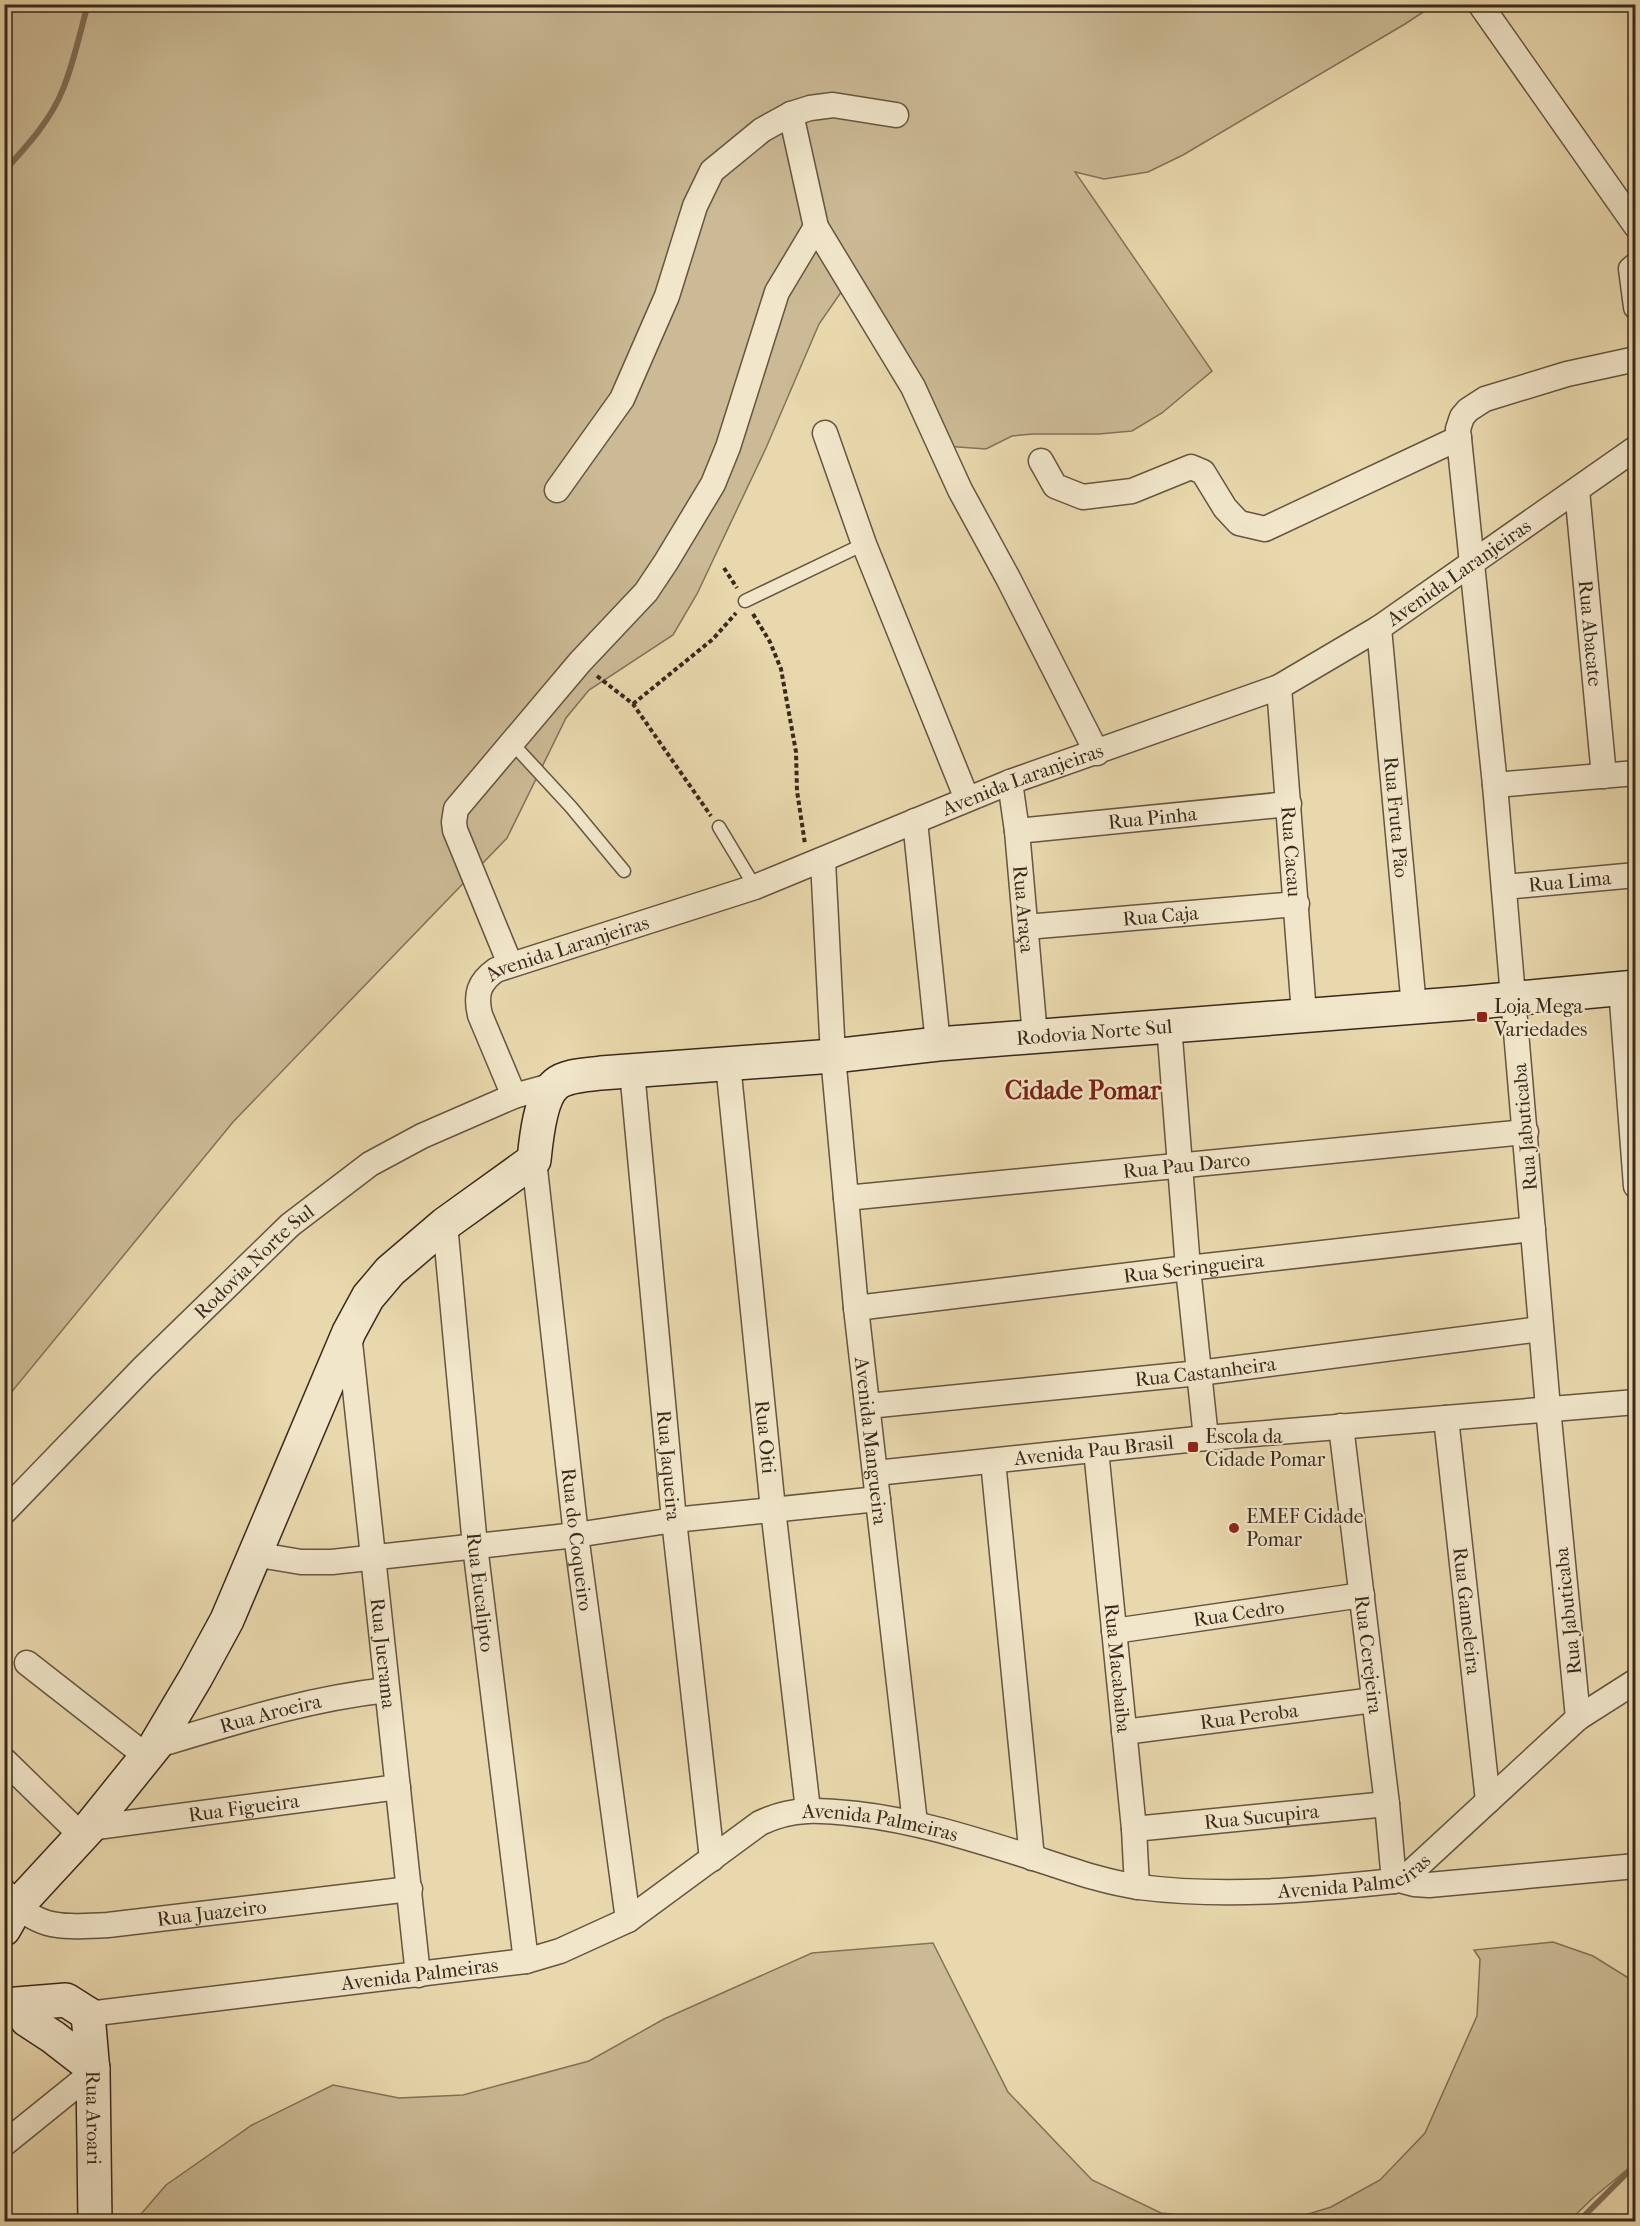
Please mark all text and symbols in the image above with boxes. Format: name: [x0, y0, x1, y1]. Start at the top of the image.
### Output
street label: Avenida Laranjeiras: [1381, 514, 1535, 631]
street label: Rua Abacate: [1574, 579, 1607, 688]
street label: Avenida Laranjeiras: [938, 739, 1106, 821]
street label: Rua Fruta Pão: [1379, 755, 1414, 879]
street label: Rua Pinha: [1107, 802, 1199, 833]
street label: Rua Cacau: [1277, 805, 1307, 898]
street label: Rua Araça: [1009, 864, 1039, 955]
street label: Rua Lima: [1527, 866, 1613, 896]
street label: Rua Caja: [1122, 901, 1200, 930]
street label: Avenida Laranjeiras: [479, 910, 652, 986]
place label: Loja Mega Variedades: [1493, 995, 1587, 1041]
marker: Loja Mega Variedades: [1475, 1010, 1489, 1024]
street label: Rodovia Norte Sul: [1015, 1014, 1174, 1049]
street label: Rua Jabuticaba: [1508, 1062, 1542, 1192]
district label: Cidade Pomar: [1005, 1075, 1162, 1106]
street label: Rua Pau Darco: [1122, 1147, 1251, 1183]
street label: Rodovia Norte Sul: [189, 1199, 319, 1324]
street label: Rua Seringueira: [1122, 1248, 1266, 1287]
street label: Rua Castanheira: [1134, 1352, 1278, 1391]
street label: Avenida Mangueira: [850, 1355, 892, 1527]
street label: Rua Oiti: [751, 1399, 781, 1475]
street label: Rua Jaqueira: [652, 1409, 686, 1522]
place label: Escola da Cidade Pomar: [1205, 1425, 1326, 1471]
street label: Avenida Pau Brasil: [1012, 1430, 1175, 1470]
marker: Escola da Cidade Pomar: [1186, 1440, 1200, 1454]
street label: Rua do Coqueiro: [557, 1467, 598, 1613]
place label: EMEF Cidade Pomar: [1246, 1505, 1364, 1551]
marker: EMEF Cidade Pomar: [1227, 1521, 1241, 1535]
street label: Rua Eucalipto: [462, 1531, 499, 1653]
street label: Rua Gameleira: [1449, 1546, 1486, 1676]
street label: Rua Jabuticaba: [1550, 1546, 1586, 1676]
street label: Rua Cerejeira: [1350, 1594, 1388, 1716]
street label: Rua Cedro: [1192, 1595, 1286, 1631]
street label: Rua Juerama: [366, 1597, 401, 1710]
street label: Rua Macabaiba: [1100, 1602, 1136, 1734]
street label: Rua Aroeira: [217, 1689, 324, 1738]
street label: Rua Peroba: [1199, 1698, 1300, 1734]
street label: Rua Figueira: [187, 1789, 301, 1826]
street label: Avenida Palmeiras: [800, 1799, 961, 1846]
street label: Rua Sucupira: [1203, 1799, 1321, 1834]
street label: Avenida Palmeiras: [1276, 1849, 1435, 1903]
street label: Rua Juazeiro: [156, 1895, 268, 1931]
street label: Avenida Palmeiras: [339, 1953, 499, 1995]
street label: Rua Aroari: [81, 2070, 106, 2165]

